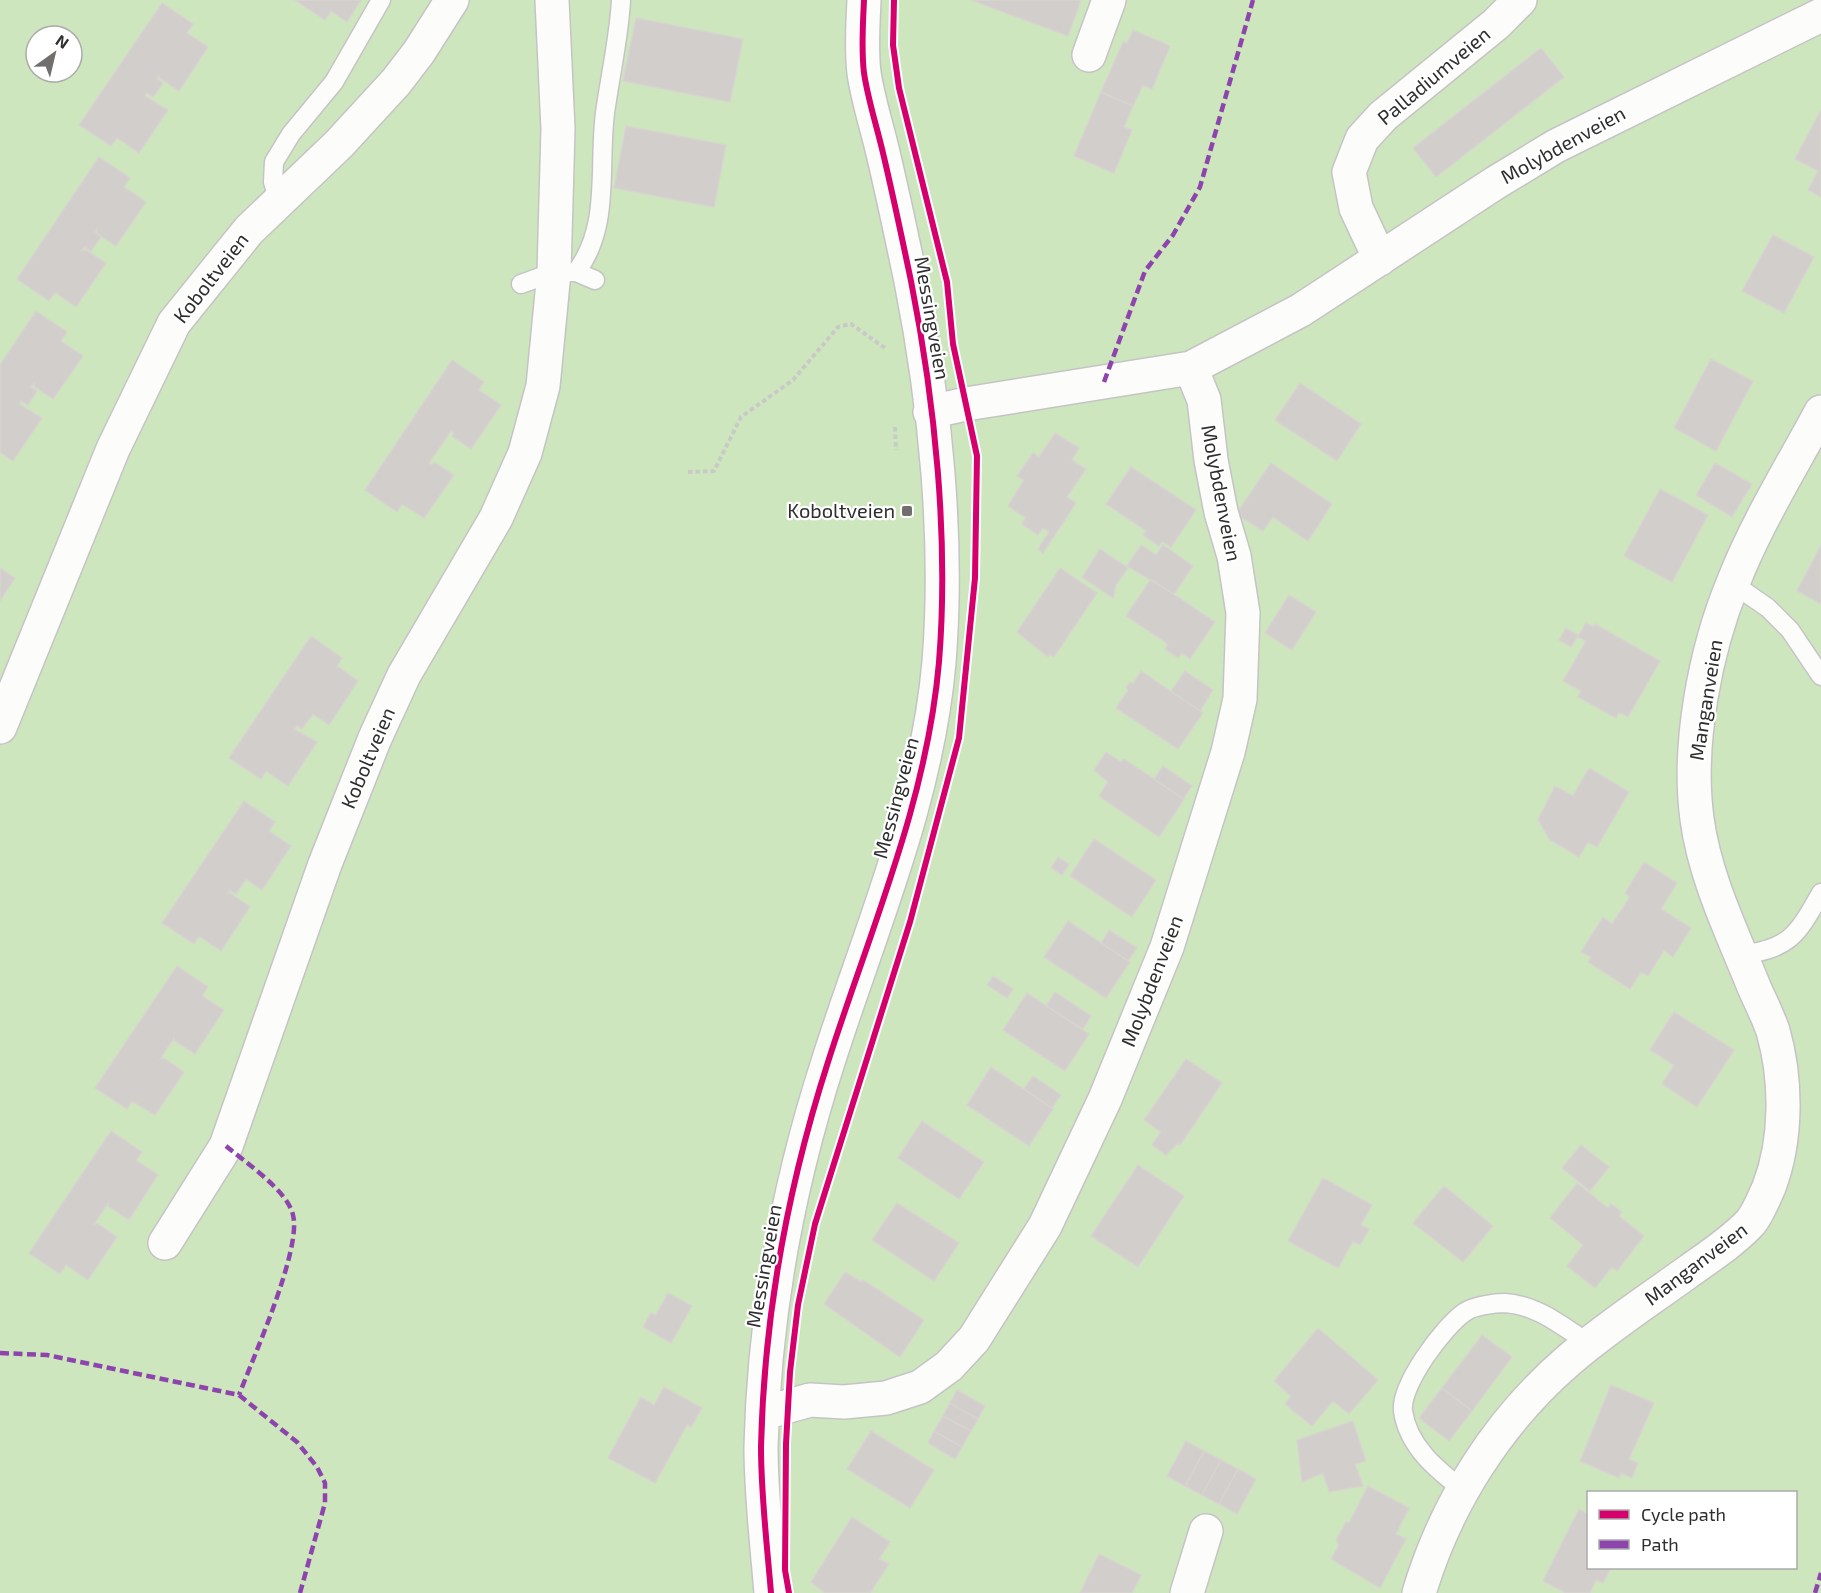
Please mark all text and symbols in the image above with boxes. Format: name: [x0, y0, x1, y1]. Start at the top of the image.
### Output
street label: Palladiumveien: [1372, 21, 1494, 129]
north arrow: [24, 24, 84, 84]
text: N: [53, 30, 73, 52]
street label: Molybdenveien: [1496, 100, 1629, 188]
street label: Koboltveien: [168, 228, 253, 327]
street label: Messingveien: [910, 254, 956, 381]
street label: Molybdenveien: [1197, 422, 1247, 563]
place label: Koboltveien: [787, 498, 895, 522]
marker: Koboltveien: [900, 504, 914, 518]
street label: Manganveien: [1684, 638, 1726, 762]
street label: Koboltveien: [335, 703, 399, 812]
street label: Messingveien: [867, 734, 923, 861]
street label: Molybdenveien: [1115, 912, 1187, 1050]
street label: Messingveien: [740, 1202, 786, 1329]
street label: Manganveien: [1639, 1217, 1751, 1310]
legend: [1587, 1491, 1797, 1569]
text: Cycle path: [1641, 1503, 1726, 1525]
text: Path: [1641, 1533, 1679, 1555]

